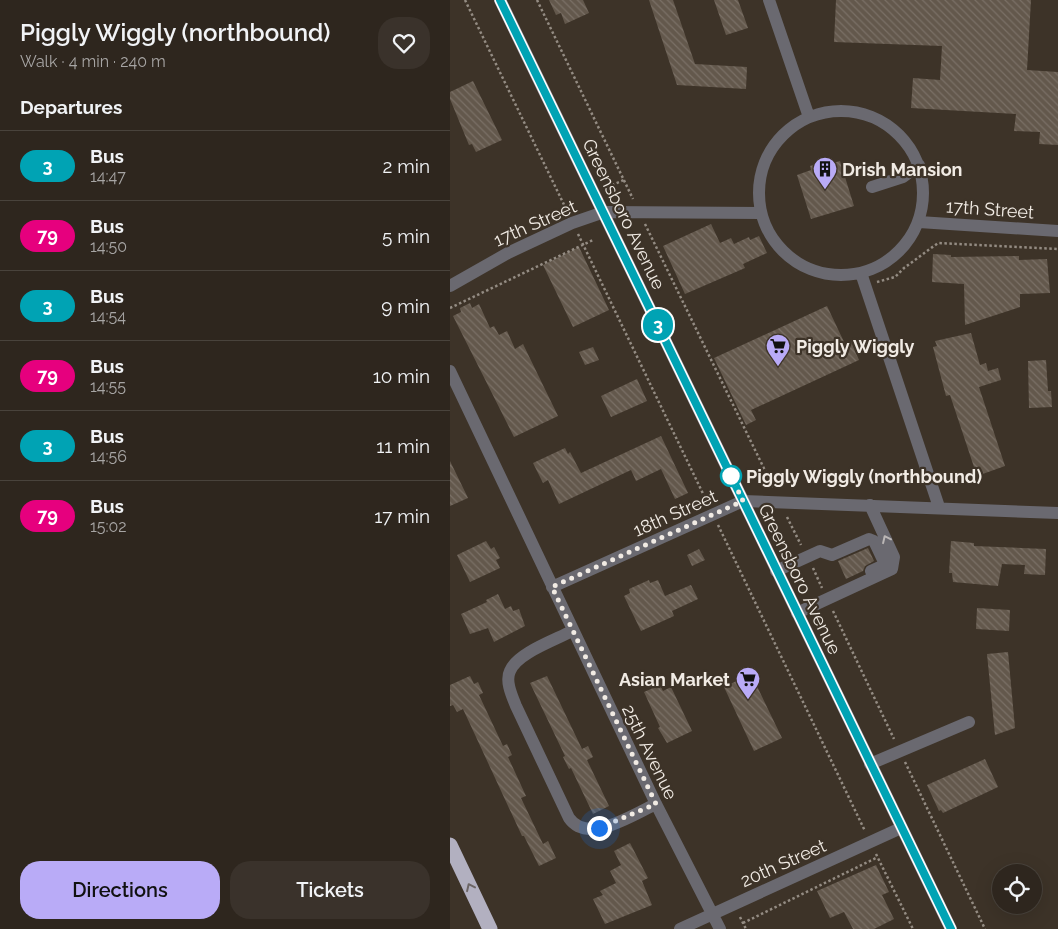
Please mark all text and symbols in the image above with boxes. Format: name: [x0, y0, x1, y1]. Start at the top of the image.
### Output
button: heart: [378, 17, 430, 69]
text: Piggly Wiggly (northbound): [20, 18, 330, 47]
text: Walk · 4 min · 240 m: [20, 52, 166, 71]
text: Departures: [20, 96, 122, 118]
street label: Greensboro Avenue: [578, 135, 670, 293]
text: Bus: [90, 145, 124, 167]
text: 3: [42, 155, 53, 176]
text: 2 min: [383, 155, 430, 177]
building icon: Drish Mansion: [812, 156, 838, 190]
place label: Drish Mansion: [842, 159, 962, 180]
text: 14:47: [90, 167, 126, 186]
street label: 17th Street: [490, 195, 580, 251]
street label: 17th Street: [945, 195, 1035, 223]
text: Bus: [90, 215, 124, 237]
text: 79: [37, 225, 58, 246]
text: 5 min: [382, 225, 430, 247]
text: 14:50: [90, 237, 127, 256]
text: Bus: [90, 285, 124, 307]
text: 3: [42, 295, 53, 316]
text: 9 min: [381, 295, 430, 317]
text: 14:54: [90, 307, 126, 326]
line badge: 3: [642, 309, 674, 341]
text: 3: [653, 314, 663, 335]
supermarket icon: Piggly Wiggly: [765, 333, 791, 367]
place label: Piggly Wiggly: [796, 336, 915, 357]
text: Bus: [90, 355, 124, 377]
text: 79: [37, 365, 58, 386]
text: 10 min: [373, 365, 430, 387]
text: 14:55: [90, 377, 126, 396]
text: Bus: [90, 425, 124, 447]
text: 3: [42, 435, 53, 456]
text: 11 min: [376, 435, 430, 457]
text: 14:56: [90, 447, 127, 466]
marker: Piggly Wiggly (northbound): [720, 465, 742, 487]
place label: Piggly Wiggly (northbound): [746, 466, 982, 487]
street label: 18th Street: [630, 485, 720, 541]
text: Bus: [90, 495, 124, 517]
street label: Greensboro Avenue: [754, 500, 846, 658]
text: 79: [37, 505, 58, 526]
text: 17 min: [374, 505, 430, 527]
text: 15:02: [90, 517, 127, 536]
one-way arrow: [882, 535, 892, 544]
supermarket icon: Asian Market: [735, 666, 761, 700]
place label: Asian Market: [619, 669, 730, 690]
street label: 25th Avenue: [618, 701, 682, 803]
your location: [587, 816, 612, 841]
street label: 20th Street: [737, 835, 829, 891]
button: Directions: [20, 861, 220, 919]
button: Tickets: [230, 861, 430, 919]
map controls: [992, 864, 1042, 914]
button: locate: [992, 864, 1042, 914]
one-way arrow: [466, 883, 476, 892]

